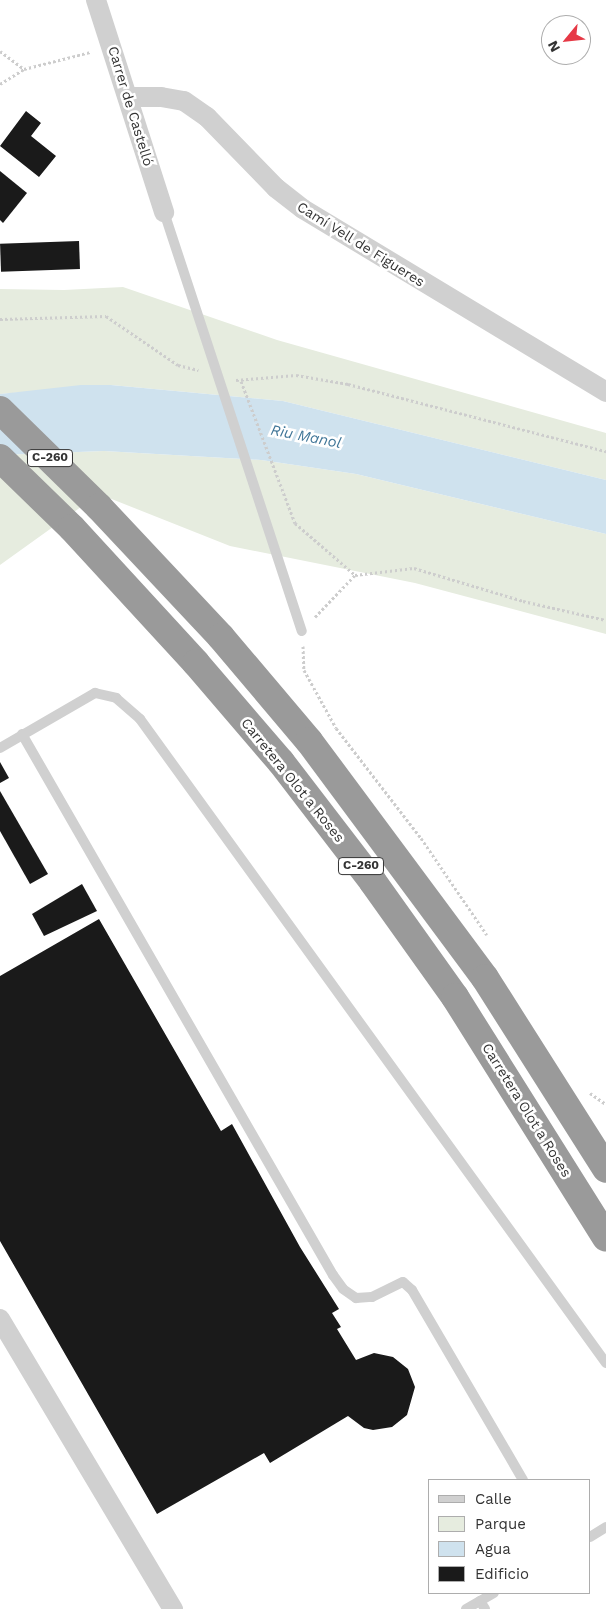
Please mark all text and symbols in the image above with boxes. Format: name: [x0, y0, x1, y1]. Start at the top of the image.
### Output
north arrow: [541, 15, 591, 65]
text: N: [544, 38, 563, 55]
street label: Carrer de Castelló: [105, 44, 157, 168]
street label: Camí Vell de Figueres: [294, 198, 428, 290]
water label: Riu Manol: [269, 421, 343, 453]
road number: C-260: [26, 448, 74, 468]
street label: Carretera Olot a Roses: [238, 714, 348, 846]
road number: C-260: [337, 856, 385, 876]
street label: Carretera Olot a Roses: [479, 1040, 575, 1180]
legend: [428, 1479, 591, 1594]
text: Calle: [475, 1490, 512, 1508]
text: Parque: [475, 1515, 526, 1533]
text: Agua: [475, 1540, 511, 1558]
text: Edificio: [475, 1565, 529, 1583]

